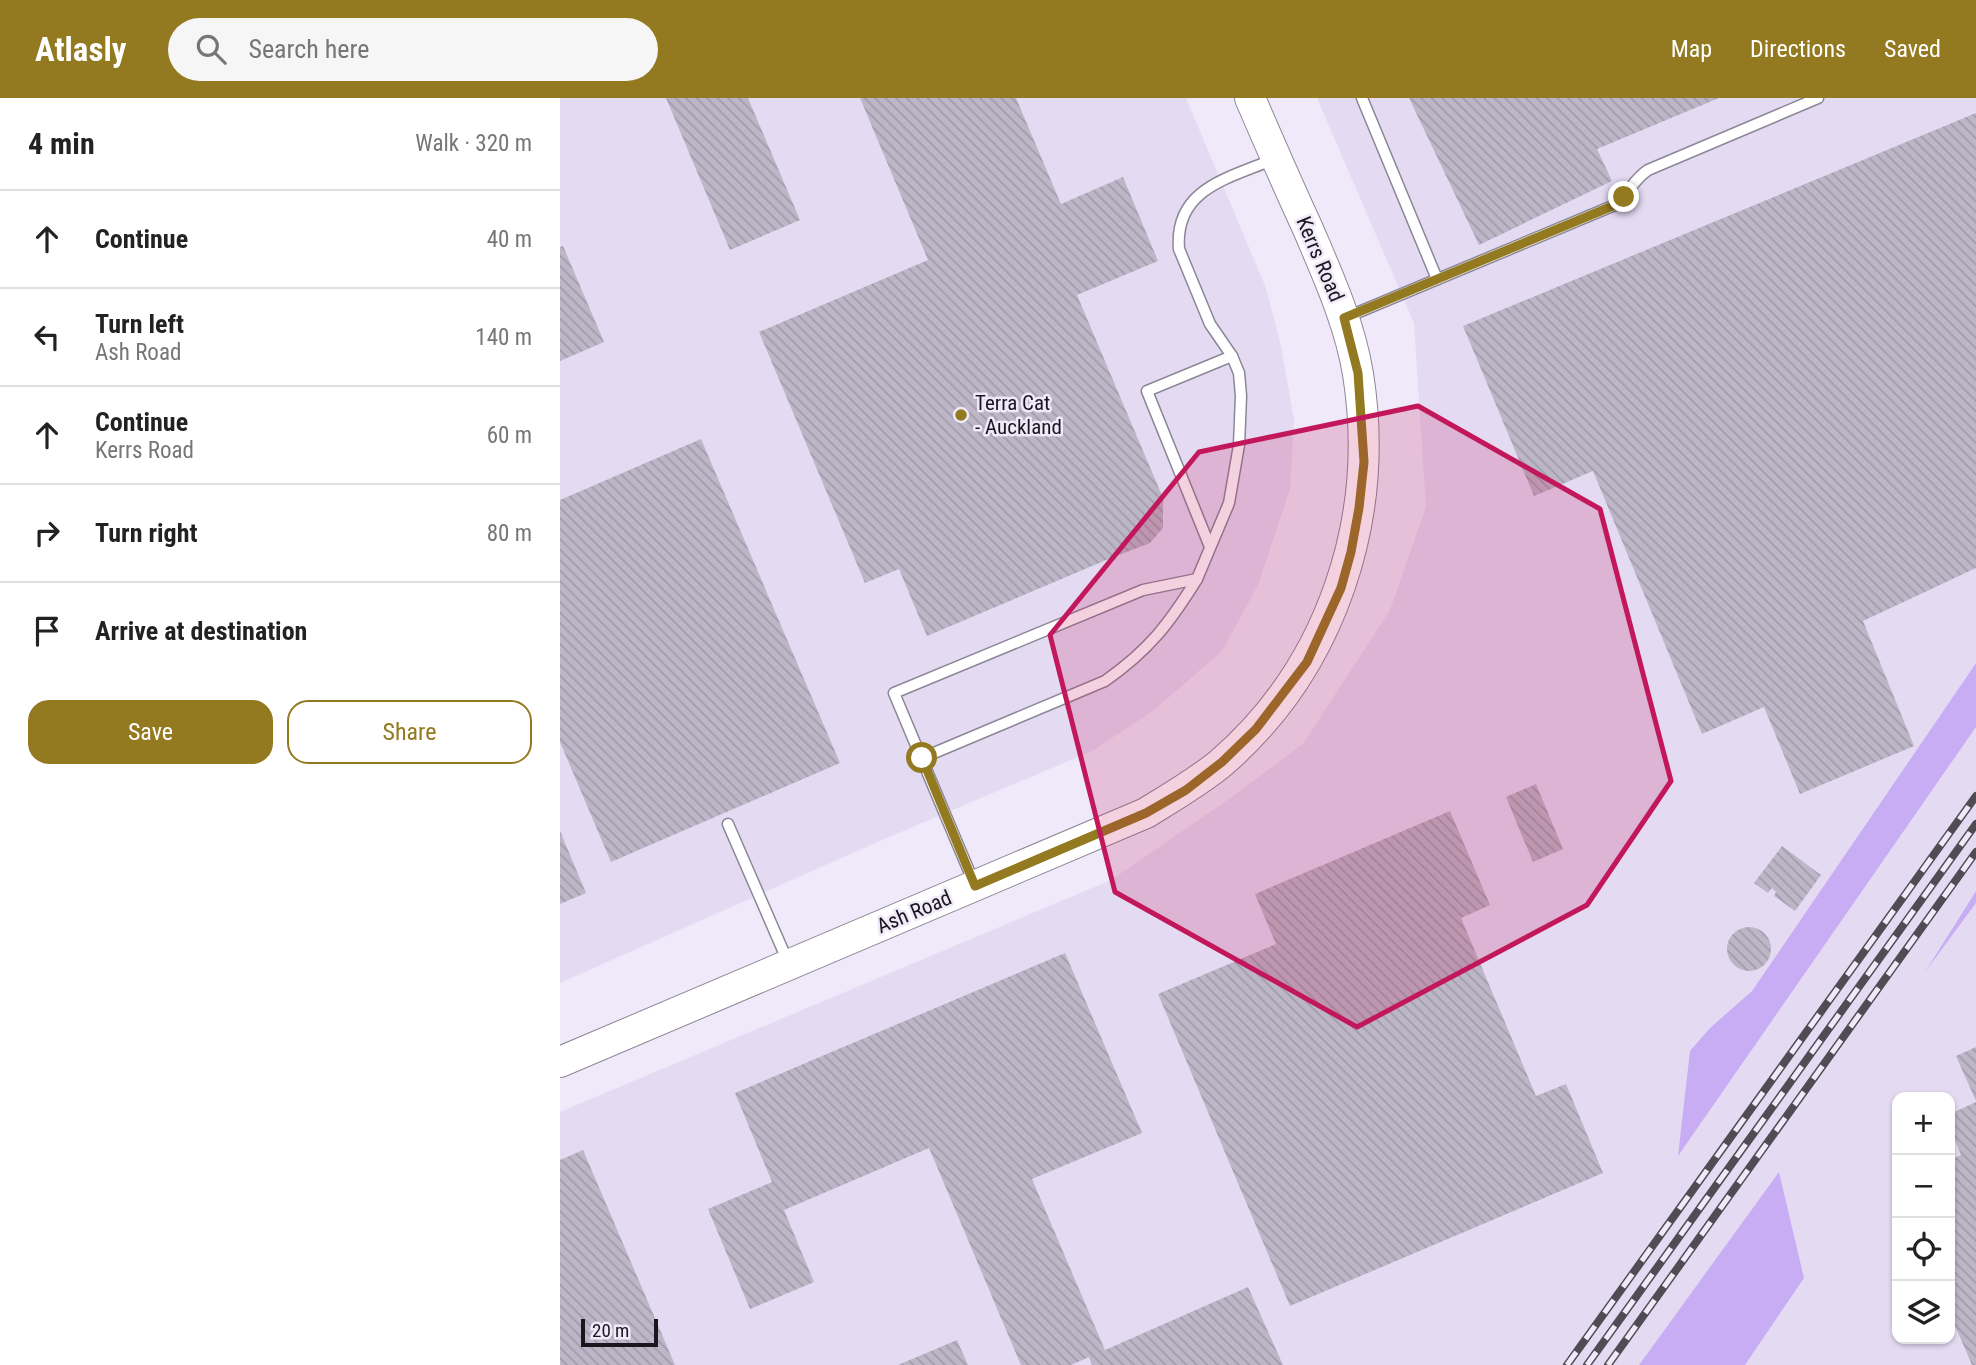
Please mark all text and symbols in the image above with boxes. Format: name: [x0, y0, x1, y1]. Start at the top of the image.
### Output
search box: [168, 18, 658, 81]
text: Atlasly: [35, 30, 126, 69]
icon: search: [192, 30, 230, 68]
text: Search here: [248, 34, 369, 64]
text: Map: [1671, 35, 1712, 63]
text: Directions: [1750, 35, 1846, 63]
text: Saved: [1884, 35, 1941, 63]
text: 4 min: [28, 126, 95, 161]
text: Walk · 320 m: [415, 130, 532, 157]
route end: [1608, 181, 1639, 212]
street label: Kerrs Road: [1291, 213, 1349, 305]
icon: ahead: [28, 220, 66, 258]
text: Continue: [95, 224, 188, 254]
text: 40 m: [487, 226, 532, 253]
text: Turn left: [95, 309, 184, 339]
icon: left: [28, 318, 66, 356]
text: 140 m: [475, 324, 532, 351]
text: Ash Road: [95, 339, 181, 366]
place label: Terra Cat - Auckland: [975, 391, 1062, 439]
text: Continue: [95, 407, 188, 437]
marker: Terra Cat - Auckland: [953, 407, 969, 423]
icon: ahead: [28, 416, 66, 454]
text: 60 m: [487, 422, 532, 449]
text: Kerrs Road: [95, 437, 194, 464]
icon: right: [28, 514, 66, 552]
text: Turn right: [95, 518, 197, 548]
text: 80 m: [487, 520, 532, 547]
icon: arrive: [28, 612, 66, 650]
text: Arrive at destination: [95, 616, 307, 646]
button: Save: [28, 700, 273, 764]
button: Share: [287, 700, 532, 764]
route start: [906, 742, 937, 773]
street label: Ash Road: [873, 886, 955, 938]
map controls: [1892, 1092, 1955, 1344]
button: +: [1892, 1092, 1955, 1155]
button: −: [1892, 1155, 1955, 1218]
button: locate: [1892, 1218, 1955, 1281]
button: layers: [1892, 1281, 1955, 1344]
scale bar: [581, 1316, 658, 1348]
text: 20 m: [592, 1319, 629, 1342]

